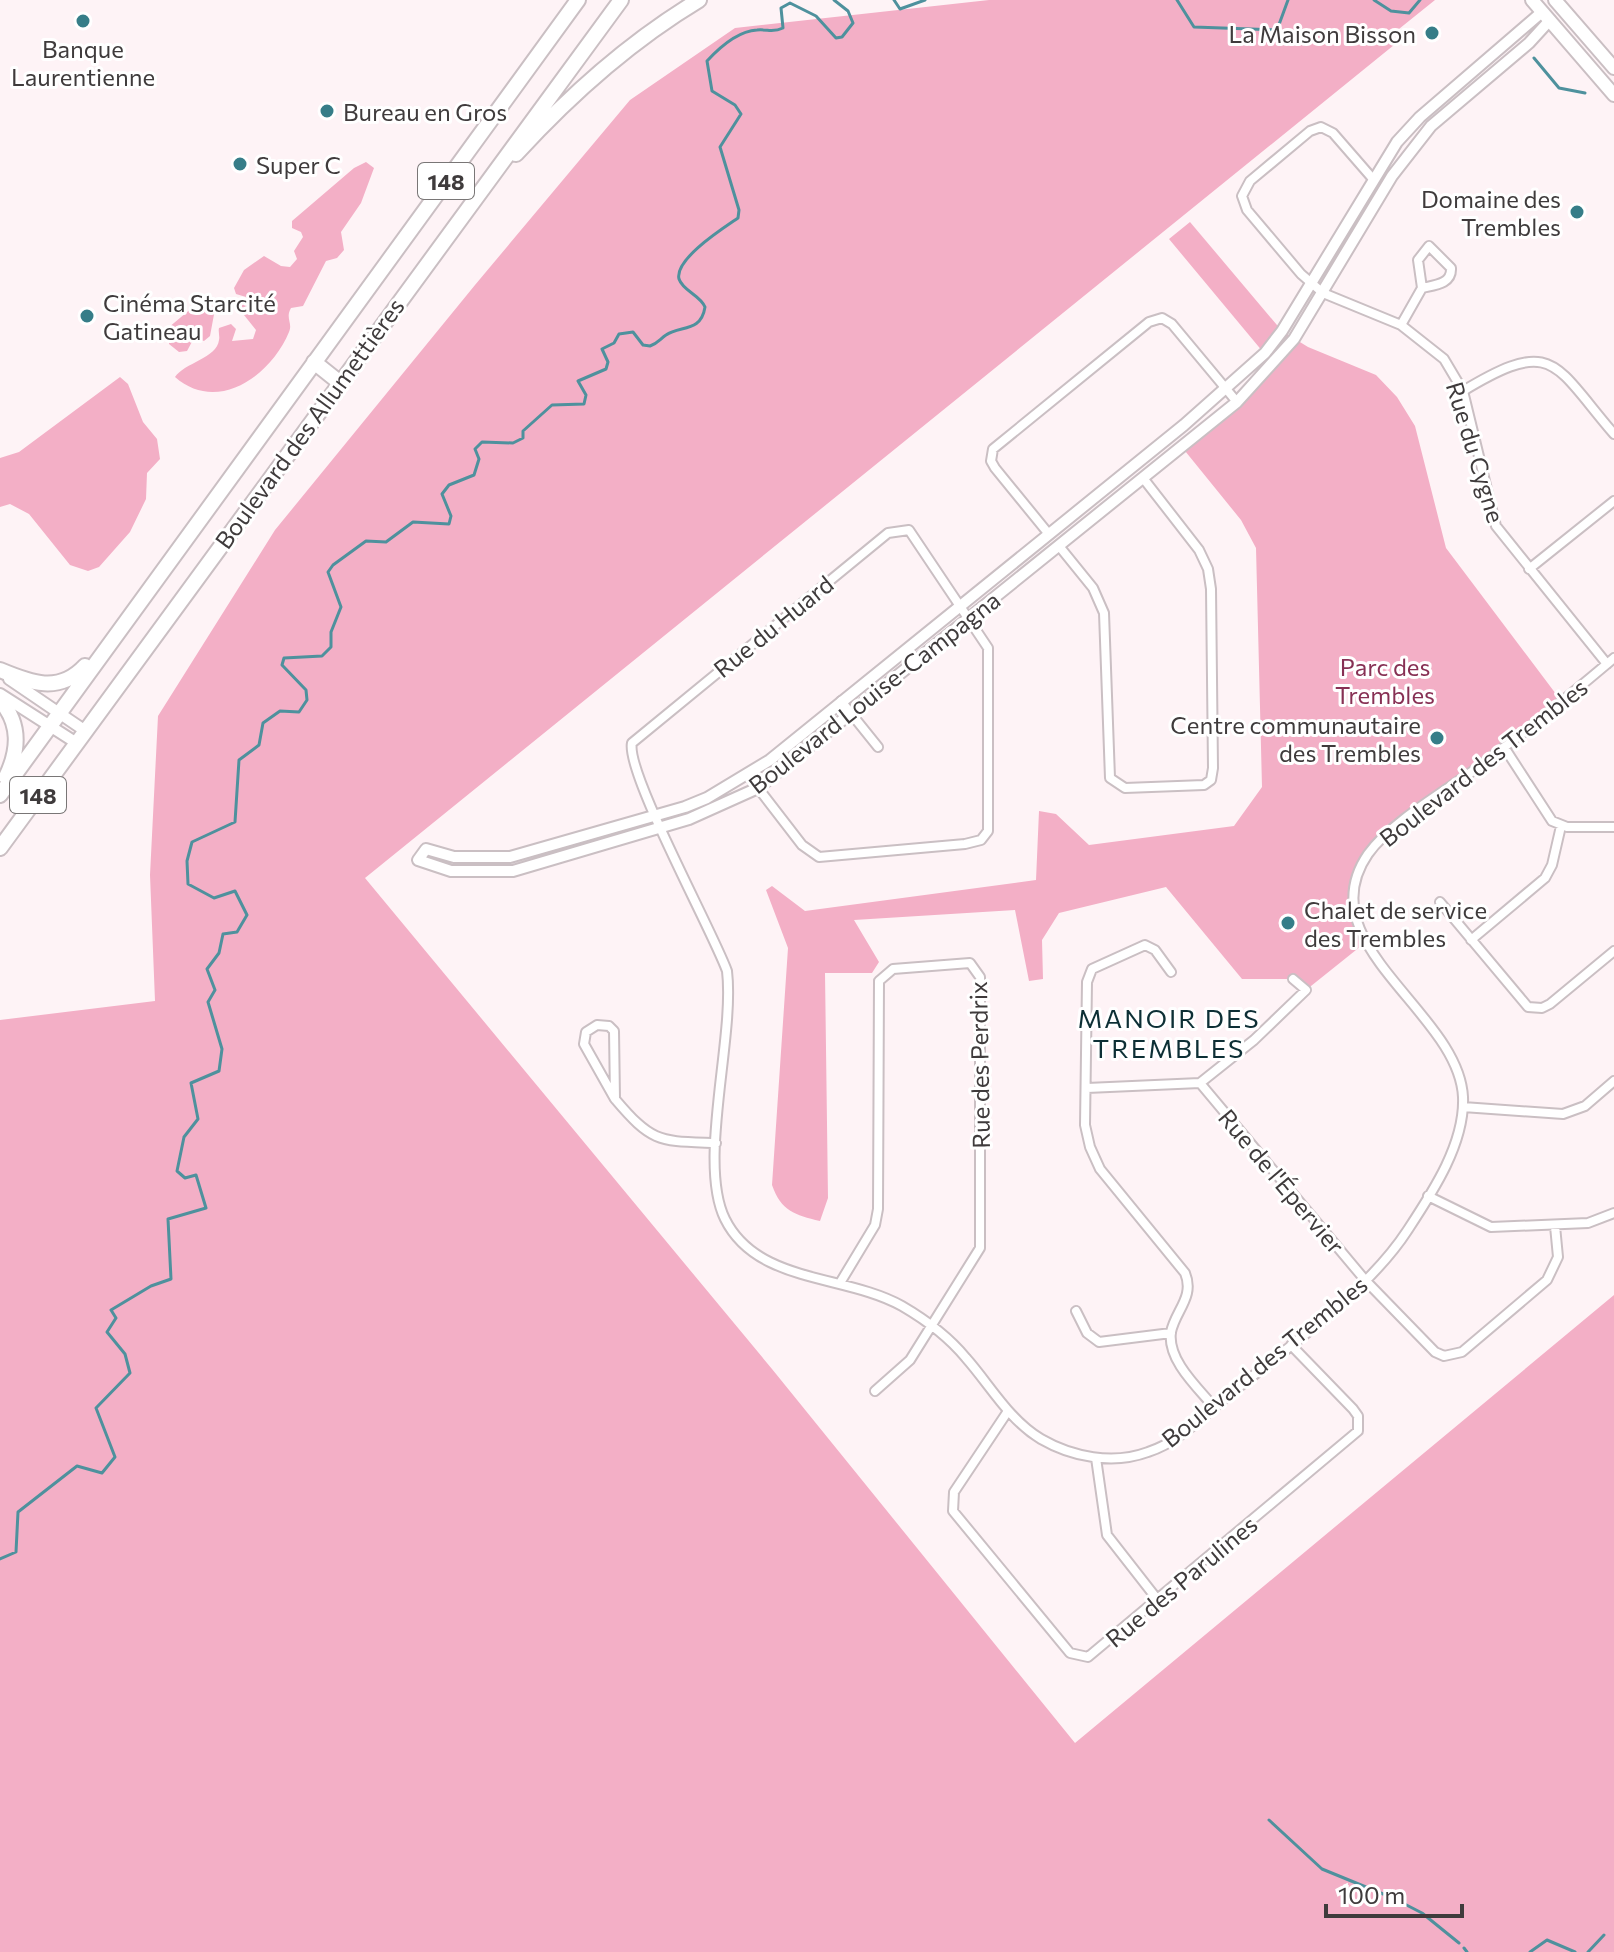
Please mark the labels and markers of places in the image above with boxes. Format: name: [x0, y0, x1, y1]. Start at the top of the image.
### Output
marker: Banque Laurentienne: [74, 12, 92, 30]
place label: La Maison Bisson: [1228, 19, 1416, 48]
marker: La Maison Bisson: [1423, 24, 1441, 42]
place label: Banque Laurentienne: [11, 34, 155, 91]
place label: Bureau en Gros: [343, 97, 507, 126]
marker: Bureau en Gros: [318, 102, 336, 120]
place label: Super C: [256, 150, 341, 179]
marker: Super C: [231, 155, 249, 173]
place label: Domaine des Trembles: [1421, 184, 1561, 241]
marker: Domaine des Trembles: [1568, 203, 1586, 221]
place label: Cinéma Starcité Gatineau: [103, 288, 276, 345]
marker: Cinéma Starcité Gatineau: [78, 307, 96, 325]
place label: Centre communautaire des Trembles: [1170, 710, 1421, 767]
marker: Centre communautaire des Trembles: [1428, 729, 1446, 747]
place label: Chalet de service des Trembles: [1304, 895, 1487, 952]
marker: Chalet de service des Trembles: [1279, 914, 1297, 932]

